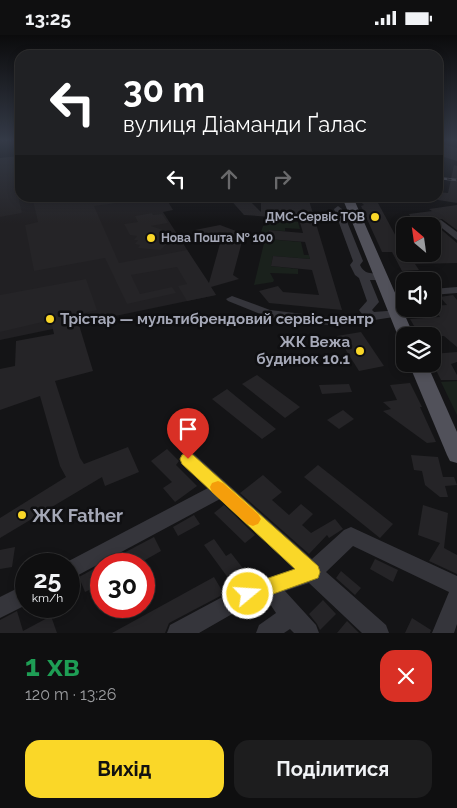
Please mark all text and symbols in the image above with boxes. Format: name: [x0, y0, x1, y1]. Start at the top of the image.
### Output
text: 13:25: [25, 7, 71, 29]
text: 30 m: [123, 69, 205, 110]
icon: left: [40, 70, 105, 135]
text: вулиця Діаманди Ґалас: [123, 111, 367, 137]
icon: left: [162, 165, 190, 193]
icon: ahead: [215, 165, 243, 193]
icon: right: [268, 165, 296, 193]
place label: ДМС-Сервіс ТОВ: [265, 210, 365, 224]
marker: ДМС-Сервіс ТОВ: [369, 211, 381, 223]
north arrow: [396, 217, 441, 263]
map controls: [396, 217, 441, 372]
place label: Нова Пошта № 100: [161, 231, 273, 245]
marker: Нова Пошта № 100: [145, 232, 157, 244]
button: sound: [396, 272, 441, 317]
place label: Трістар — мультибрендовий сервіс-центр: [60, 310, 374, 328]
marker: Трістар — мультибрендовий сервіс-центр: [44, 313, 56, 325]
button: layers: [396, 327, 441, 372]
place label: ЖК Вежа будинок 10.1: [256, 333, 351, 368]
marker: ЖК Вежа будинок 10.1: [354, 345, 366, 357]
pin: [167, 408, 209, 459]
icon: arrive: [174, 415, 202, 443]
place label: ЖК Father: [32, 505, 123, 526]
marker: ЖК Father: [16, 509, 28, 521]
speed limit sign: 30: [90, 553, 155, 618]
text: 25: [34, 564, 61, 594]
position arrow: [221, 567, 273, 619]
text: km/h: [32, 591, 63, 605]
text: 1 хв: [25, 648, 80, 683]
button: close: [380, 650, 432, 702]
text: 120 m · 13:26: [25, 685, 116, 704]
button: Вихід: [25, 740, 224, 798]
button: Поділитися: [234, 740, 432, 798]

